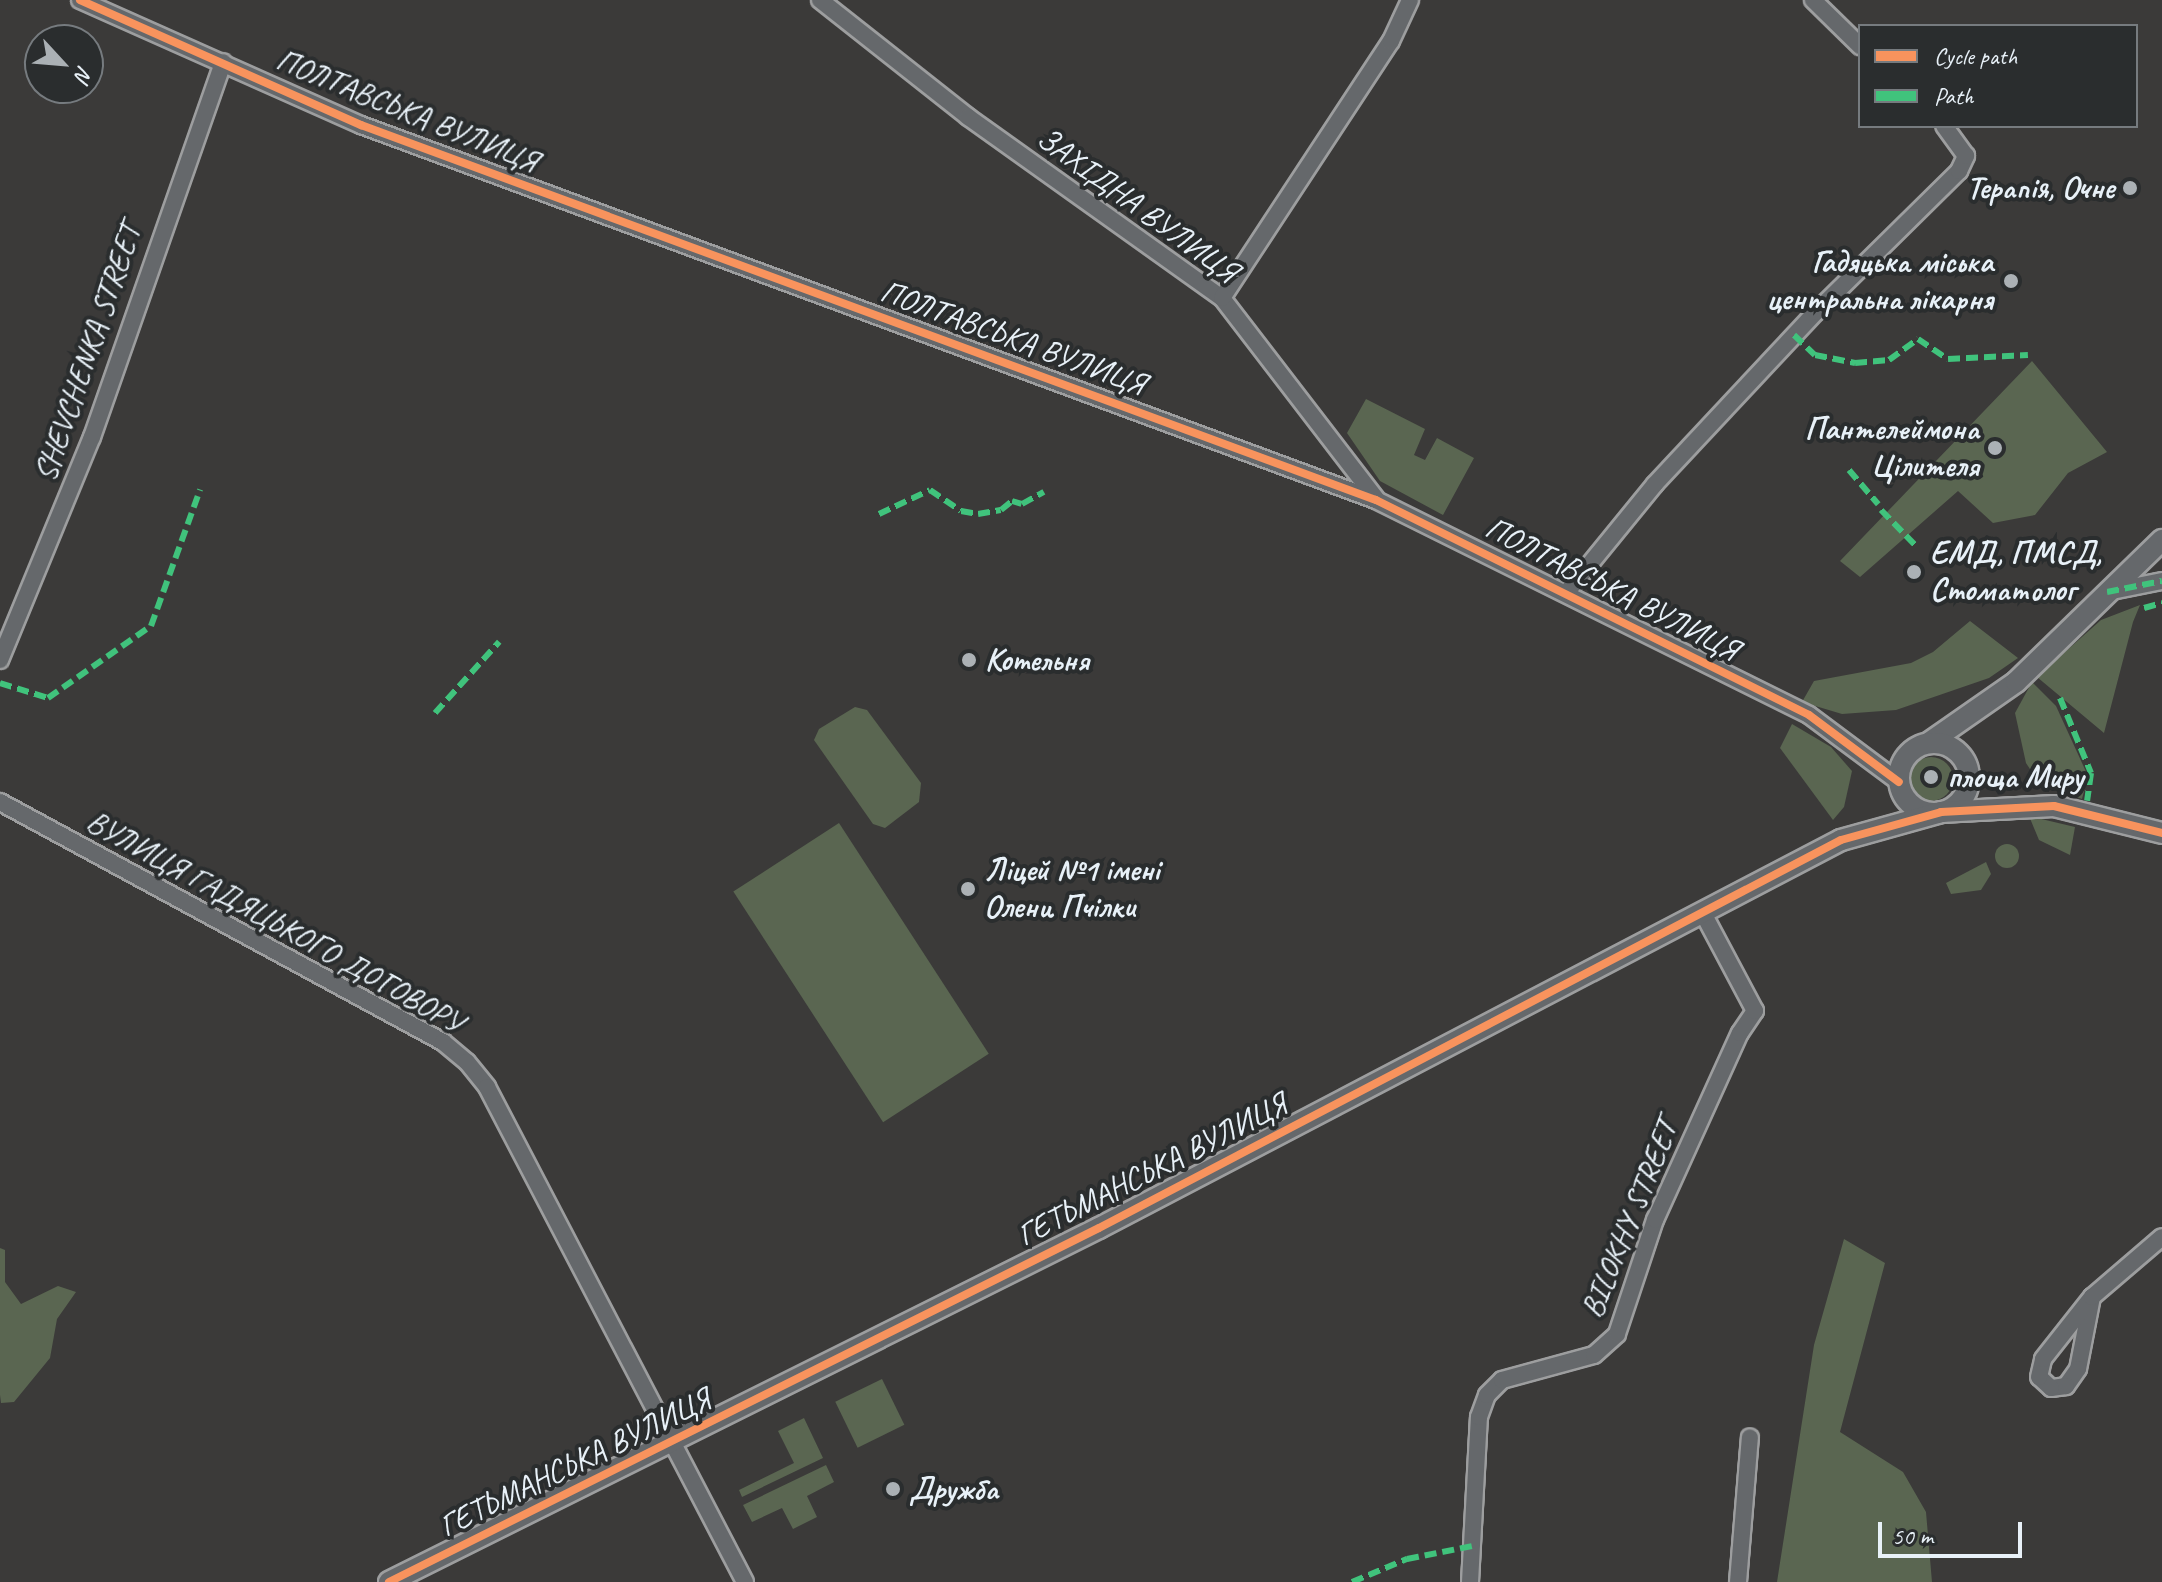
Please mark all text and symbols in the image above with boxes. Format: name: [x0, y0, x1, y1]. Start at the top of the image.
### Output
north arrow: [24, 24, 104, 104]
legend: [1858, 24, 2138, 128]
street label: ПОЛТАВСЬКА ВУЛИЦЯ: [270, 41, 544, 181]
text: Cycle path: [1934, 41, 2017, 71]
text: N: [68, 61, 99, 86]
text: Path: [1934, 81, 1974, 111]
street label: ЗАХІДНА ВУЛИЦЯ: [1030, 120, 1244, 290]
place label: Терапія, Очне: [1966, 169, 2114, 207]
marker: Терапія, Очне: [2121, 179, 2139, 197]
street label: SHEVCHENKA STREET: [26, 220, 150, 486]
place label: Гадяцька міська центральна лікарня: [1766, 244, 1993, 319]
marker: Гадяцька міська центральна лікарня: [2000, 270, 2022, 292]
street label: ПОЛТАВСЬКА ВУЛИЦЯ: [875, 272, 1151, 404]
place label: Пантелеймона Цілителя: [1805, 411, 1979, 486]
marker: Пантелеймона Цілителя: [1986, 439, 2004, 457]
street label: ПОЛТАВСЬКА ВУЛИЦЯ: [1479, 509, 1745, 669]
place label: ЕМД, ПМСД, Стоматолог: [1930, 535, 2102, 610]
marker: ЕМД, ПМСД, Стоматолог: [1905, 563, 1923, 581]
place label: Котельня: [985, 641, 1089, 679]
marker: Котельня: [960, 651, 978, 669]
place label: площа Миру: [1947, 758, 2084, 796]
marker: площа Миру: [1922, 768, 1940, 786]
street label: ВУЛИЦЯ ГАДЯЦЬКОГО ДОГОВОРУ: [80, 803, 470, 1041]
place label: Ліцей №1 імені Олени Пчілки: [984, 852, 1160, 927]
marker: Ліцей №1 імені Олени Пчілки: [959, 880, 977, 898]
street label: ГЕТЬМАНСЬКА ВУЛИЦЯ: [1011, 1086, 1293, 1254]
street label: BILOKHY STREET: [1573, 1115, 1687, 1323]
street label: ГЕТЬМАНСЬКА ВУЛИЦЯ: [433, 1381, 717, 1545]
place label: Дружба: [909, 1470, 998, 1508]
marker: Дружба: [884, 1480, 902, 1498]
scale bar: [1882, 1506, 2026, 1556]
text: 50 m: [1892, 1521, 1933, 1551]

